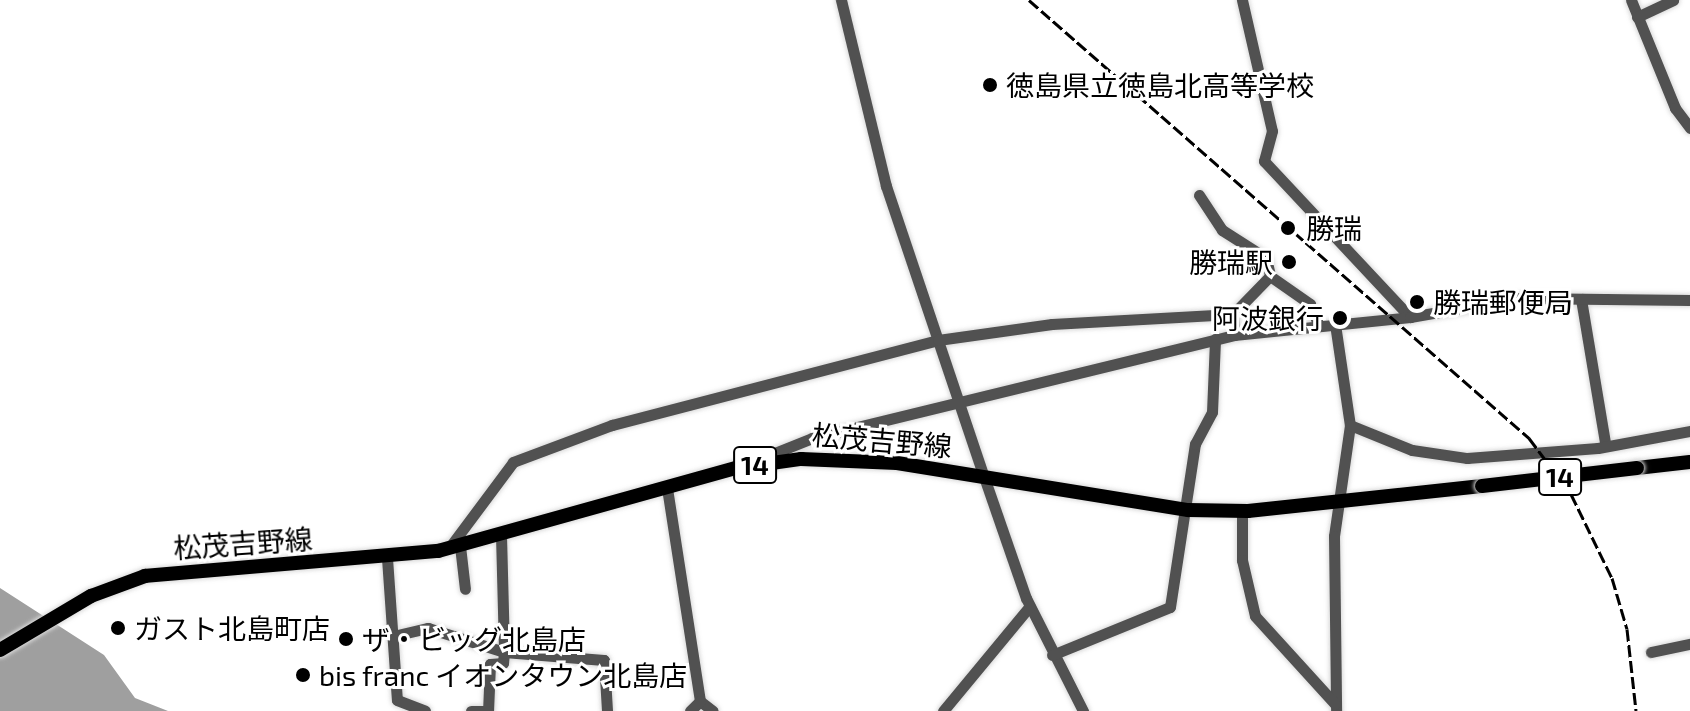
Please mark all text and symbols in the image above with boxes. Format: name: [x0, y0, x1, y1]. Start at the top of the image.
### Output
place label: 徳島県立徳島北高等学校: [1006, 68, 1314, 102]
marker: 徳島県立徳島北高等学校: [981, 76, 999, 94]
place label: 勝瑞: [1306, 211, 1362, 245]
marker: 勝瑞: [1277, 217, 1299, 239]
place label: 勝瑞駅: [1189, 245, 1273, 279]
marker: 勝瑞駅: [1280, 253, 1298, 271]
place label: 勝瑞郵便局: [1433, 285, 1573, 319]
marker: 勝瑞郵便局: [1408, 293, 1426, 311]
place label: 阿波銀行: [1212, 301, 1324, 335]
marker: 阿波銀行: [1331, 309, 1349, 327]
street label: 松茂吉野線: [811, 417, 953, 463]
road number: 14: [733, 443, 777, 487]
road number: 14: [1538, 455, 1582, 499]
street label: 松茂吉野線: [172, 521, 314, 565]
place label: ガスト北島町店: [134, 611, 330, 645]
marker: ガスト北島町店: [109, 619, 127, 637]
place label: ザ・ビッグ北島店: [362, 622, 586, 656]
marker: ザ・ビッグ北島店: [337, 630, 355, 648]
place label: bis franc イオンタウン北島店: [319, 658, 688, 692]
marker: bis franc イオンタウン北島店: [294, 666, 312, 684]

